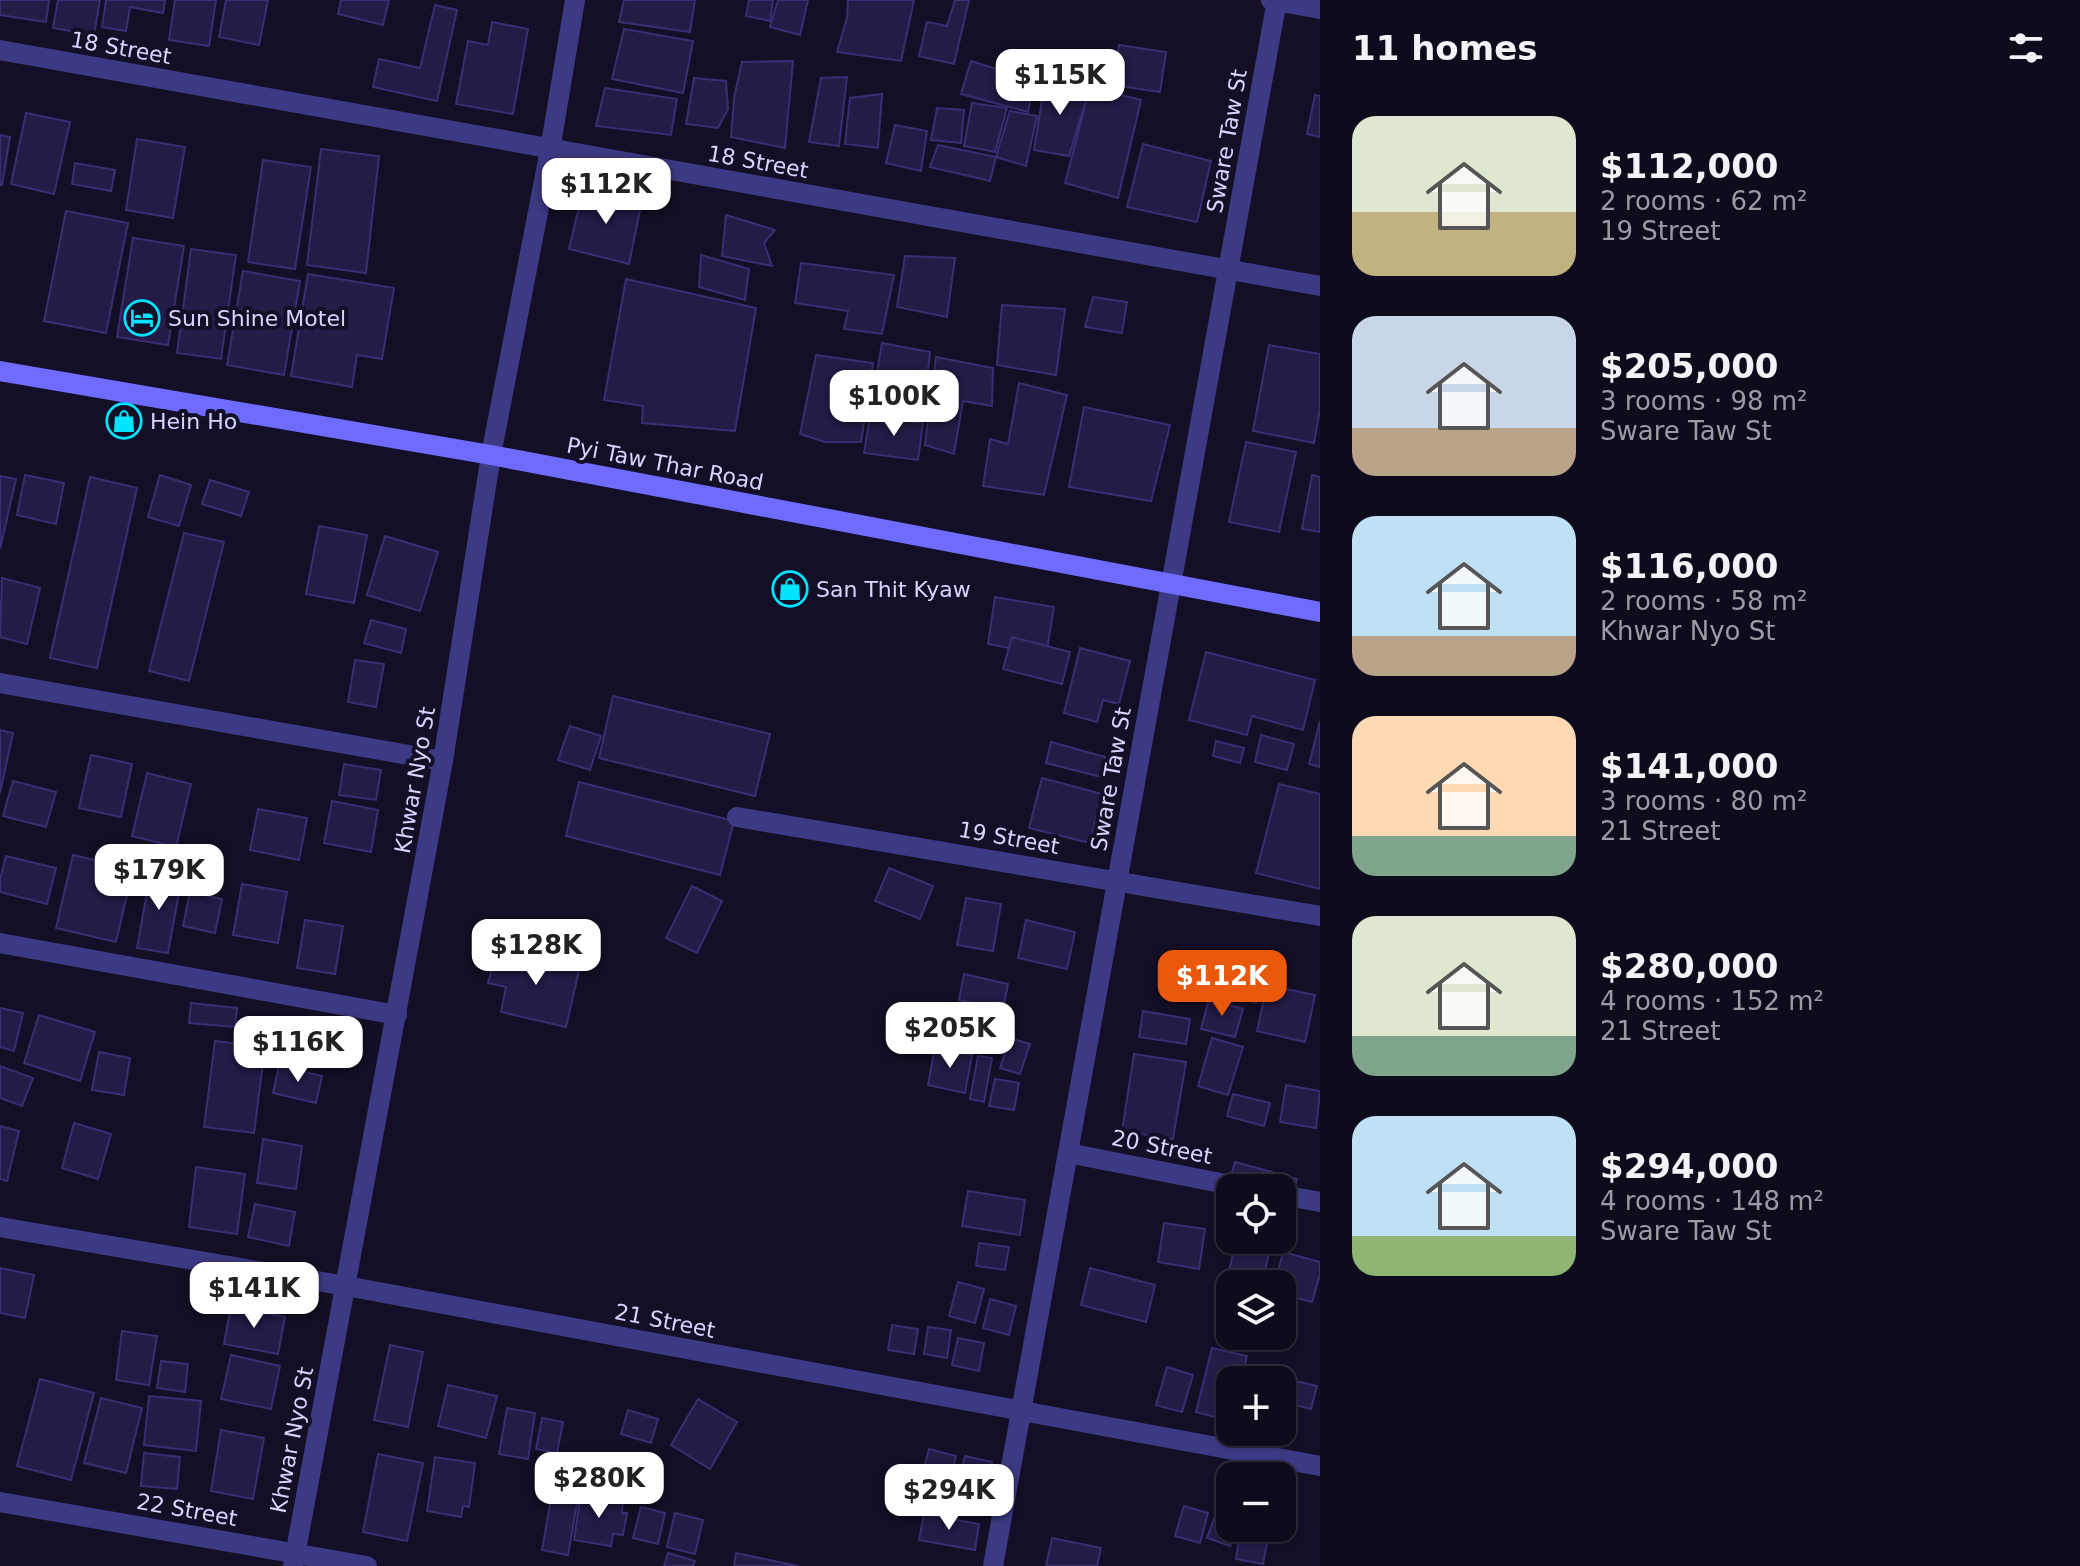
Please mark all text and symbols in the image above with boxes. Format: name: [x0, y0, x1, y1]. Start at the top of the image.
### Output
icon: filters: [2004, 26, 2048, 70]
street label: 18 Street: [69, 27, 174, 69]
text: 11 homes: [1352, 28, 1537, 68]
pin: $115K: [1004, 49, 1116, 117]
text: $115K: [1014, 60, 1106, 90]
street label: Sware Taw St: [1202, 67, 1252, 215]
street label: 18 Street: [706, 141, 811, 183]
text: $112,000: [1600, 146, 1779, 186]
icon: home: [1416, 148, 1512, 244]
pin: $112K: [550, 158, 662, 226]
text: $112K: [560, 169, 652, 199]
text: 2 rooms · 62 m²: [1600, 186, 1808, 216]
text: 19 Street: [1600, 216, 1720, 246]
hotel icon: Sun Shine Motel: [123, 299, 161, 337]
place label: Sun Shine Motel: [168, 306, 346, 331]
text: $205,000: [1600, 346, 1779, 386]
icon: home: [1416, 348, 1512, 444]
pin: $100K: [838, 370, 950, 438]
text: $100K: [848, 381, 940, 411]
text: 3 rooms · 98 m²: [1600, 386, 1808, 416]
shop icon: Hein Ho: [105, 402, 143, 440]
place label: Hein Ho: [150, 409, 237, 434]
text: Sware Taw St: [1600, 416, 1772, 446]
street label: Pyi Taw Thar Road: [565, 433, 765, 495]
text: $116,000: [1600, 546, 1779, 586]
icon: home: [1416, 548, 1512, 644]
shop icon: San Thit Kyaw: [771, 570, 809, 608]
place label: San Thit Kyaw: [816, 577, 971, 602]
text: 2 rooms · 58 m²: [1600, 586, 1808, 616]
text: Khwar Nyo St: [1600, 616, 1775, 646]
street label: Khwar Nyo St: [390, 704, 440, 855]
street label: Sware Taw St: [1086, 705, 1136, 853]
text: $141,000: [1600, 746, 1779, 786]
icon: home: [1416, 748, 1512, 844]
text: 3 rooms · 80 m²: [1600, 786, 1808, 816]
text: 21 Street: [1600, 816, 1720, 846]
street label: 19 Street: [957, 817, 1062, 859]
pin: $179K: [103, 844, 215, 912]
text: $179K: [113, 855, 205, 885]
pin: $128K: [480, 919, 592, 987]
text: $128K: [490, 930, 582, 960]
text: $280,000: [1600, 946, 1779, 986]
icon: home: [1416, 948, 1512, 1044]
pin: $112K: [1166, 950, 1278, 1018]
text: $112K: [1176, 961, 1268, 991]
text: 4 rooms · 152 m²: [1600, 986, 1824, 1016]
pin: $205K: [894, 1002, 1006, 1070]
text: $205K: [904, 1013, 996, 1043]
pin: $116K: [242, 1016, 354, 1084]
text: 21 Street: [1600, 1016, 1720, 1046]
text: $116K: [252, 1027, 344, 1057]
street label: 20 Street: [1110, 1125, 1215, 1169]
text: $294,000: [1600, 1146, 1779, 1186]
icon: home: [1416, 1148, 1512, 1244]
map controls: [1216, 1174, 1296, 1542]
button: locate: [1216, 1174, 1296, 1254]
text: 4 rooms · 148 m²: [1600, 1186, 1824, 1216]
text: Sware Taw St: [1600, 1216, 1772, 1246]
pin: $141K: [198, 1262, 310, 1330]
button: layers: [1216, 1270, 1296, 1350]
text: $141K: [208, 1273, 300, 1303]
street label: 21 Street: [613, 1299, 718, 1343]
street label: Khwar Nyo St: [266, 1364, 318, 1515]
button: +: [1216, 1366, 1296, 1446]
pin: $280K: [543, 1452, 655, 1520]
button: −: [1216, 1462, 1296, 1542]
text: $280K: [553, 1463, 645, 1493]
pin: $294K: [893, 1464, 1005, 1532]
text: $294K: [903, 1475, 995, 1505]
street label: 22 Street: [135, 1489, 240, 1531]

